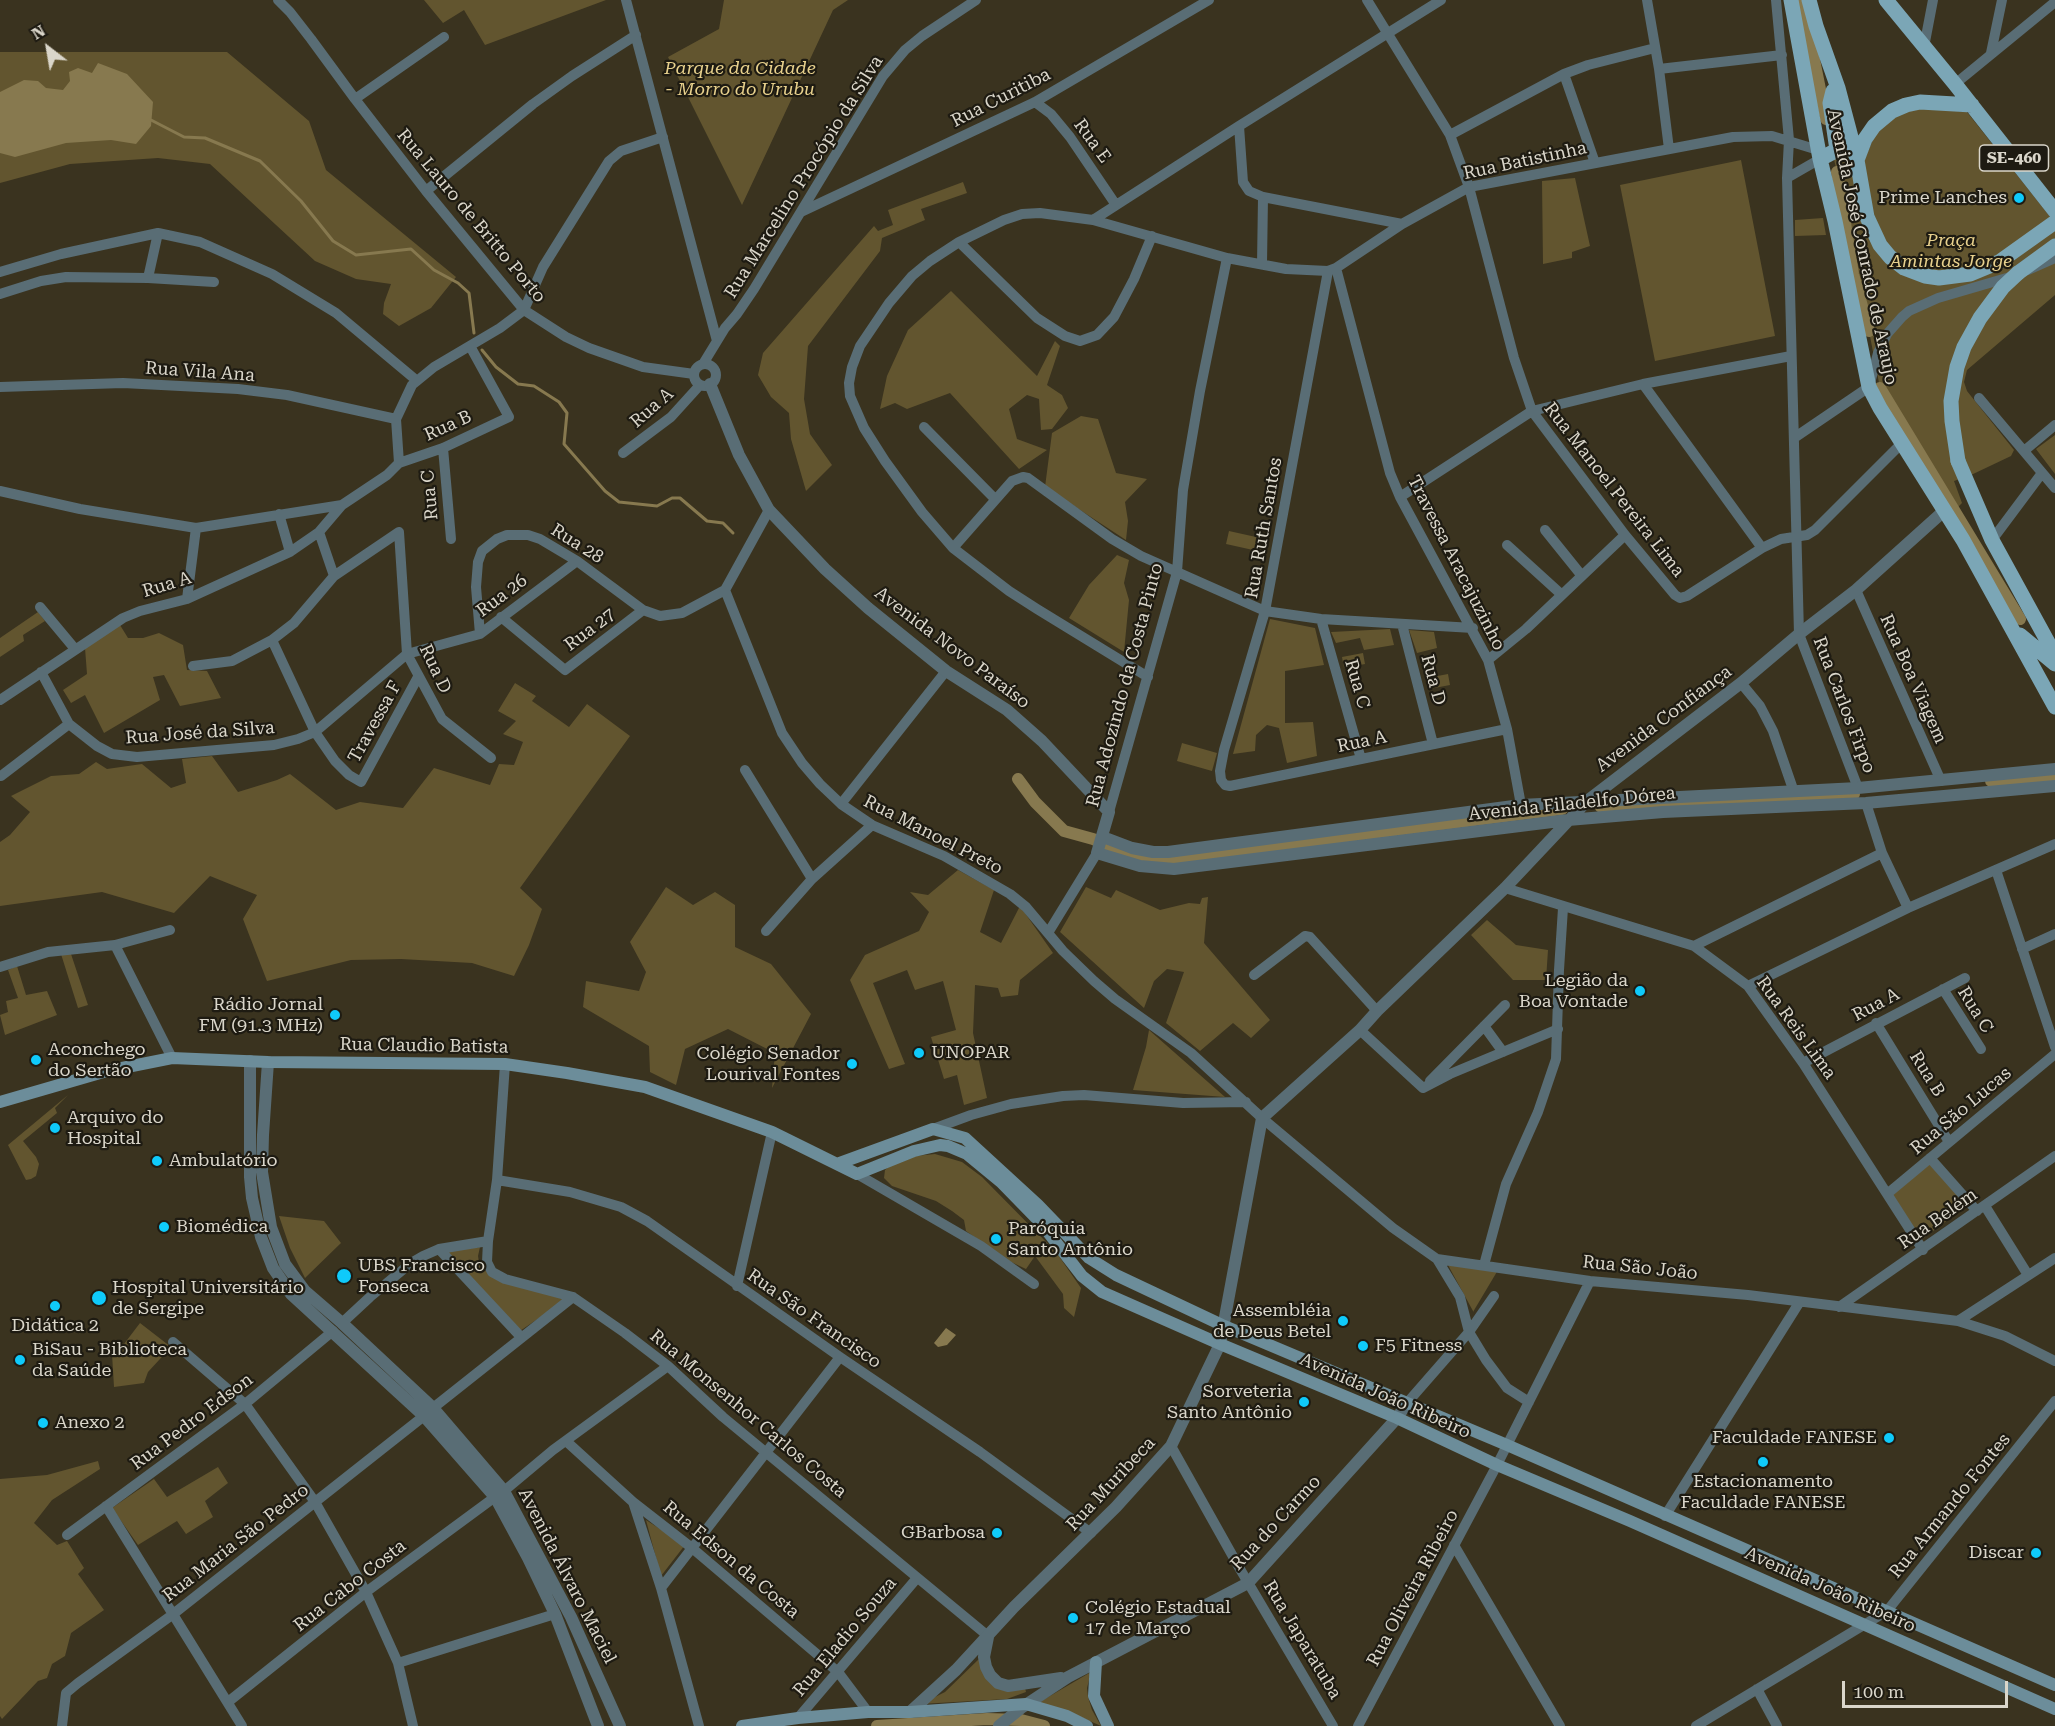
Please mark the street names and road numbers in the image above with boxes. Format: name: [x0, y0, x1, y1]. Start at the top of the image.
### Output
street label: Rua Marcelino Procópio da Silva: [720, 52, 888, 302]
street label: Rua Curitiba: [948, 64, 1054, 132]
street label: Avenida José Conrado de Araujo: [1822, 107, 1902, 387]
street label: Rua E: [1069, 115, 1115, 167]
street label: Rua Lauro de Britto Porto: [392, 125, 550, 307]
street label: Rua Batistinha: [1461, 137, 1589, 185]
road number: SE-460: [1980, 145, 2048, 171]
street label: Rua Vila Ana: [144, 357, 256, 387]
street label: Rua A: [626, 383, 678, 433]
street label: Rua Manoel Pereira Lima: [1539, 398, 1689, 582]
street label: Rua B: [421, 406, 475, 446]
street label: Rua Ruth Santos: [1241, 456, 1287, 600]
street label: Rua C: [417, 469, 443, 521]
street label: Travessa Aracajuzinho: [1402, 472, 1510, 654]
street label: Rua 28: [547, 520, 607, 568]
street label: Rua Adozindo da Costa Pinto: [1082, 561, 1168, 809]
street label: Rua A: [140, 567, 194, 603]
street label: Rua 26: [472, 570, 532, 622]
street label: Avenida Novo Paraíso: [870, 583, 1034, 713]
street label: Rua 27: [560, 604, 620, 656]
street label: Rua Boa Viagem: [1875, 611, 1951, 747]
street label: Rua Carlos Firpo: [1808, 634, 1880, 776]
street label: Rua D: [414, 641, 456, 697]
street label: Rua D: [1416, 652, 1450, 708]
street label: Rua C: [1340, 657, 1374, 711]
street label: Avenida Confiança: [1592, 661, 1736, 777]
street label: Travessa F: [344, 677, 406, 767]
street label: Rua José da Silva: [125, 717, 275, 749]
street label: Rua A: [1335, 726, 1389, 758]
street label: Avenida Filadelfo Dórea: [1467, 782, 1677, 826]
street label: Rua Manoel Preto: [860, 791, 1006, 879]
street label: Rua Reis Lima: [1751, 972, 1841, 1084]
street label: Rua C: [1952, 983, 1998, 1037]
street label: Rua A: [1849, 984, 1903, 1026]
street label: Rua Claudio Batista: [339, 1034, 509, 1058]
street label: Rua B: [1905, 1047, 1949, 1101]
street label: Rua São Lucas: [1906, 1063, 2016, 1159]
street label: Rua Belém: [1894, 1184, 1982, 1254]
street label: Rua São João: [1581, 1251, 1699, 1285]
street label: Rua São Francisco: [743, 1265, 885, 1373]
street label: Rua Monsenhor Carlos Costa: [645, 1325, 851, 1503]
street label: Avenida João Ribeiro: [1296, 1349, 1474, 1443]
street label: Rua Pedro Edson: [127, 1369, 257, 1475]
street label: Rua Armando Fontes: [1885, 1429, 2015, 1583]
street label: Rua Muribeca: [1062, 1433, 1160, 1535]
street label: Rua do Carmo: [1226, 1471, 1326, 1575]
street label: Rua Maria São Pedro: [159, 1479, 313, 1607]
street label: Avenida Álvaro Maciel: [513, 1485, 621, 1667]
street label: Rua Edson da Costa: [658, 1497, 804, 1623]
street label: Rua Oliveira Ribeiro: [1363, 1506, 1463, 1670]
street label: Rua Cabo Costa: [290, 1535, 410, 1637]
street label: Avenida João Ribeiro: [1741, 1543, 1919, 1637]
street label: Rua Eladio Souza: [789, 1573, 901, 1701]
street label: Rua Japaratuba: [1258, 1577, 1346, 1703]

